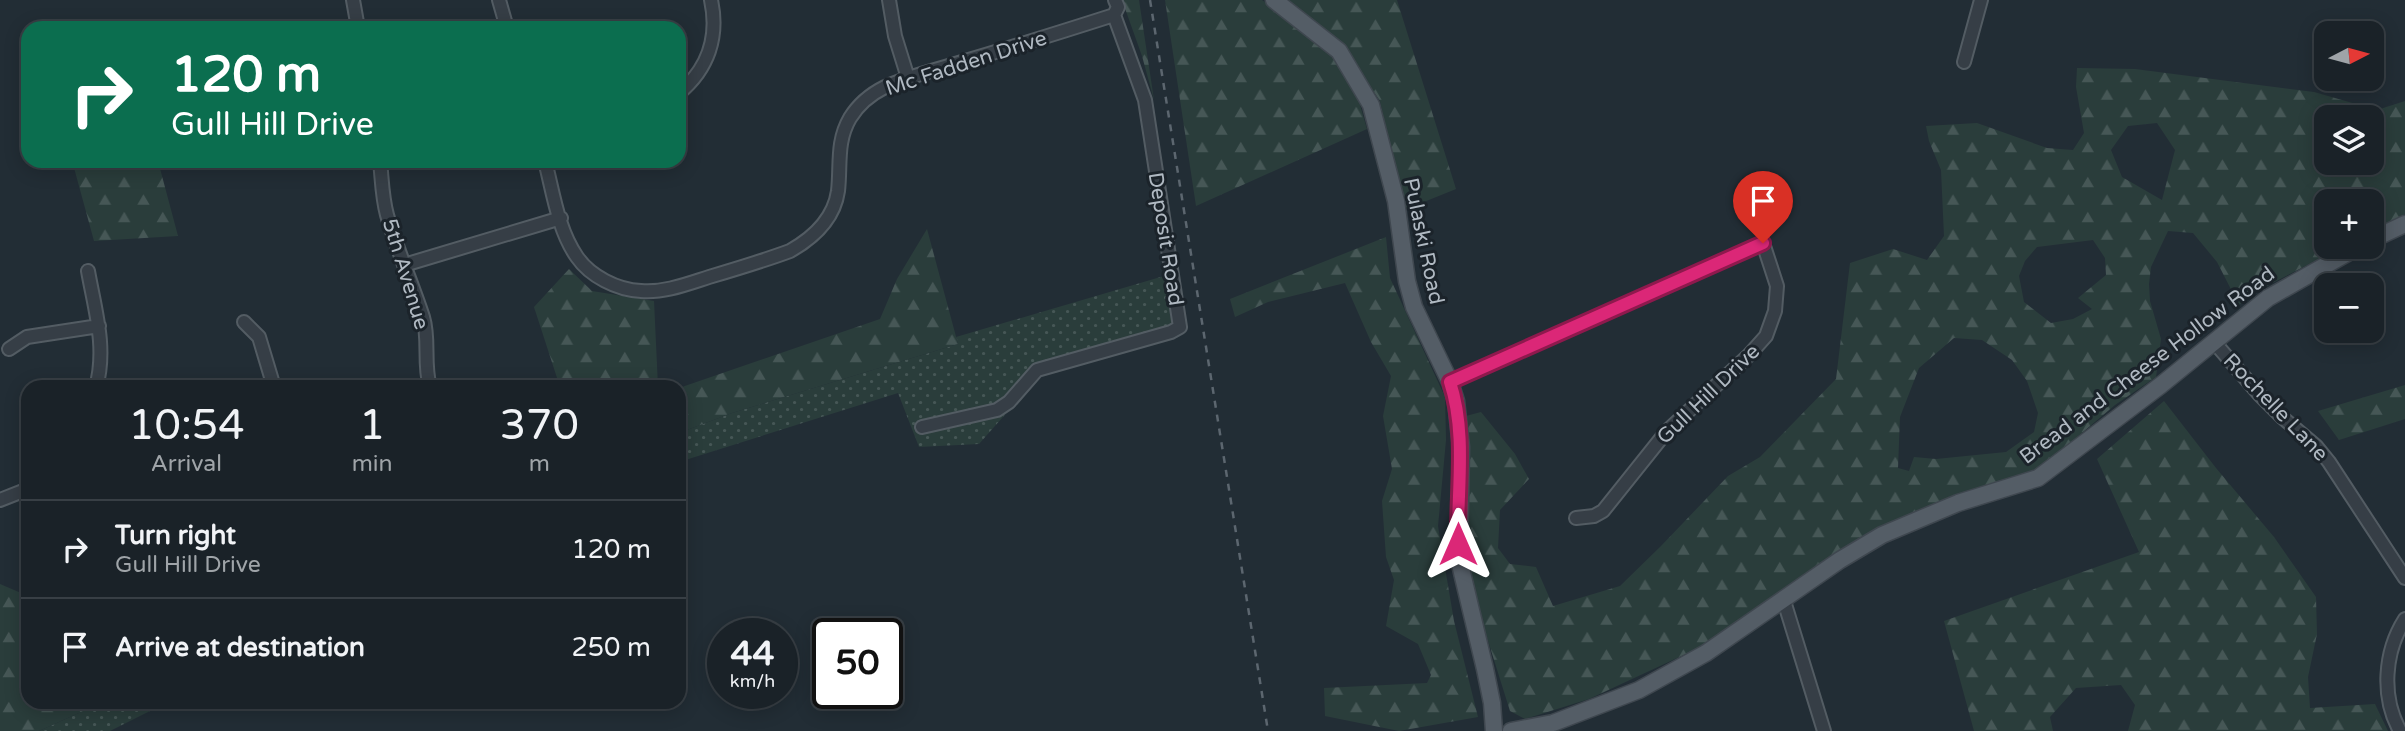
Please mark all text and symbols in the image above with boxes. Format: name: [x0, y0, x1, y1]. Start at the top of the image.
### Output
north arrow: [2314, 21, 2384, 91]
map controls: [2314, 21, 2384, 343]
street label: Mc Fadden Drive: [882, 26, 1050, 101]
text: 120 m: [171, 46, 321, 105]
icon: right: [56, 49, 147, 140]
button: layers: [2314, 105, 2384, 175]
text: Gull Hill Drive: [171, 106, 374, 144]
street label: Deposit Road: [1143, 171, 1188, 308]
pin: [1733, 171, 1793, 243]
street label: Pulaski Road: [1398, 176, 1449, 307]
icon: arrive: [1744, 182, 1782, 220]
button: +: [2314, 189, 2384, 259]
street label: 5th Avenue: [377, 216, 434, 333]
street label: Bread and Cheese Hollow Road: [2015, 261, 2280, 469]
button: −: [2314, 273, 2384, 343]
street label: Gull Hill Drive: [1652, 339, 1765, 450]
street label: Rochelle Lane: [2218, 348, 2333, 466]
text: 10:54: [128, 400, 245, 451]
text: 1: [359, 400, 385, 451]
text: 370: [500, 400, 579, 451]
text: Arrival: [151, 450, 222, 478]
text: min: [352, 450, 393, 478]
text: m: [529, 450, 550, 478]
position arrow: [1421, 507, 1495, 581]
text: Turn right: [115, 520, 236, 551]
icon: right: [56, 530, 94, 568]
text: 120 m: [571, 534, 651, 565]
text: Gull Hill Drive: [115, 551, 261, 579]
speed limit sign: 50: [812, 618, 903, 709]
icon: arrive: [56, 628, 94, 666]
text: Arrive at destination: [115, 632, 365, 663]
text: 250 m: [571, 632, 651, 663]
text: 44: [731, 633, 774, 675]
text: km/h: [730, 670, 775, 692]

